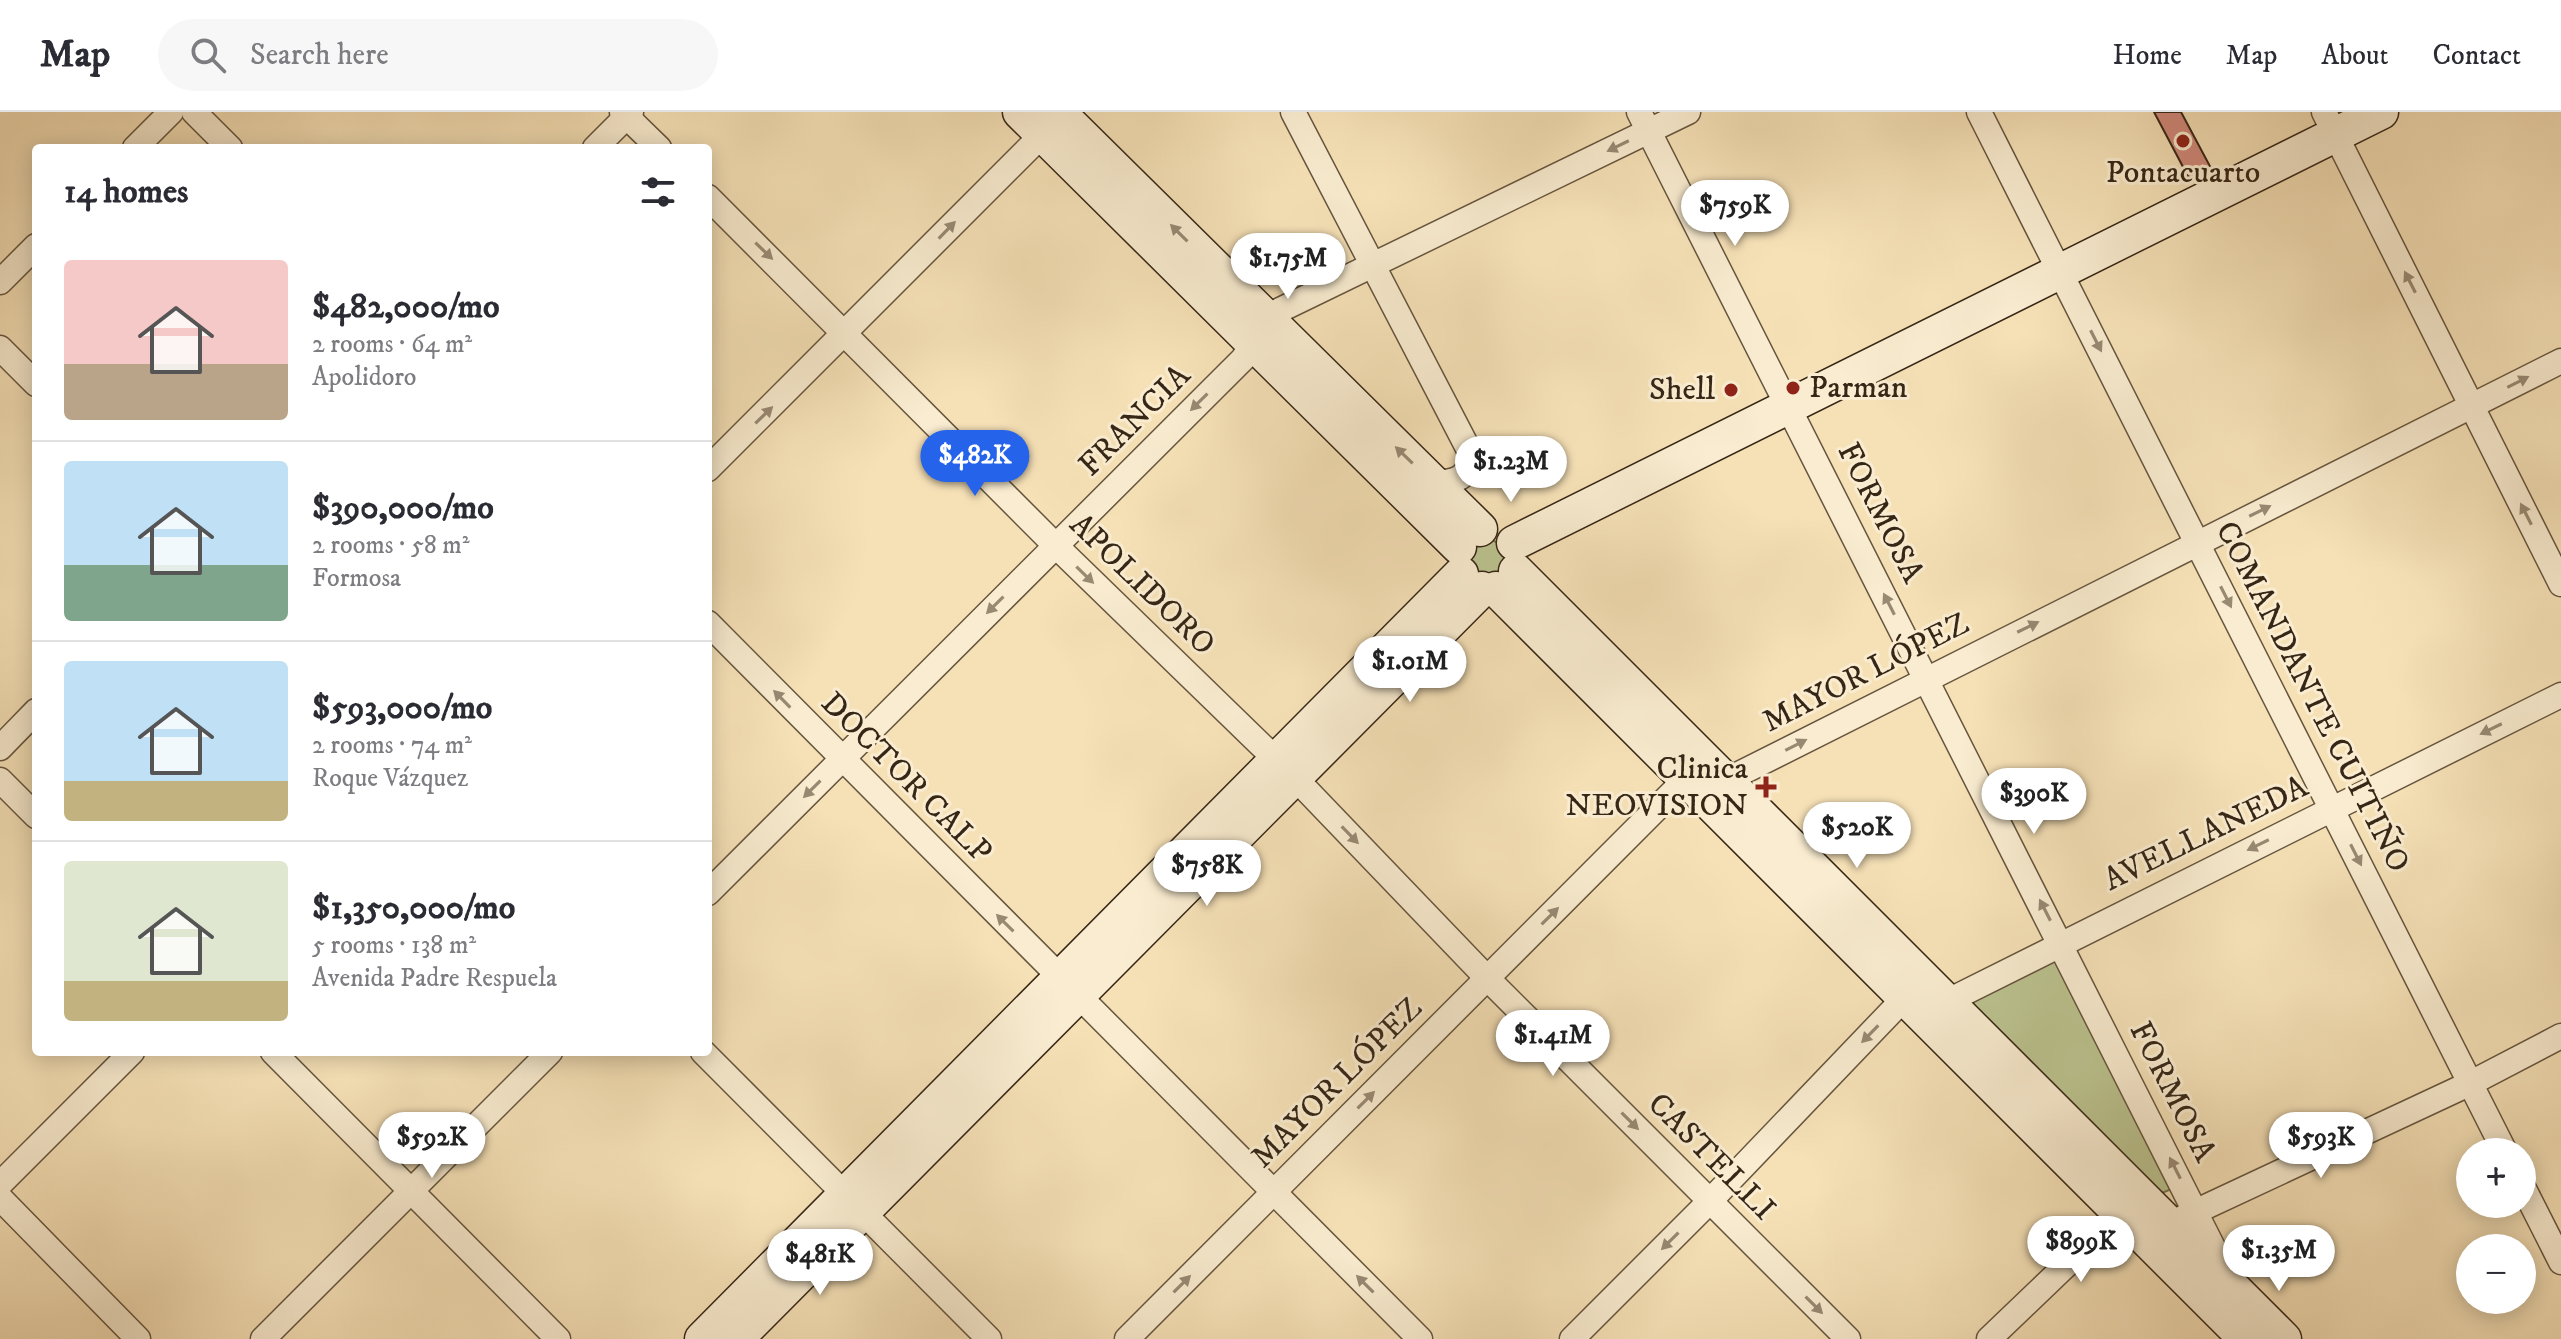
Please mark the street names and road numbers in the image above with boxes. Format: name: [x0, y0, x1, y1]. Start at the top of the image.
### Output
street label: FRANCIA: [1071, 356, 1200, 485]
street label: FORMOSA: [1828, 436, 1933, 590]
street label: APOLIDORO: [1061, 506, 1223, 664]
street label: COMANDANTE CUITIÑO: [2206, 515, 2418, 879]
street label: MAYOR LÓPEZ: [1756, 604, 1976, 742]
street label: DOCTOR CALP: [812, 684, 1000, 872]
street label: AVELLANEDA: [2097, 767, 2315, 901]
street label: MAYOR LÓPEZ: [1243, 989, 1431, 1177]
street label: FORMOSA: [2120, 1015, 2225, 1169]
street label: CASTELLI: [1639, 1085, 1783, 1229]

